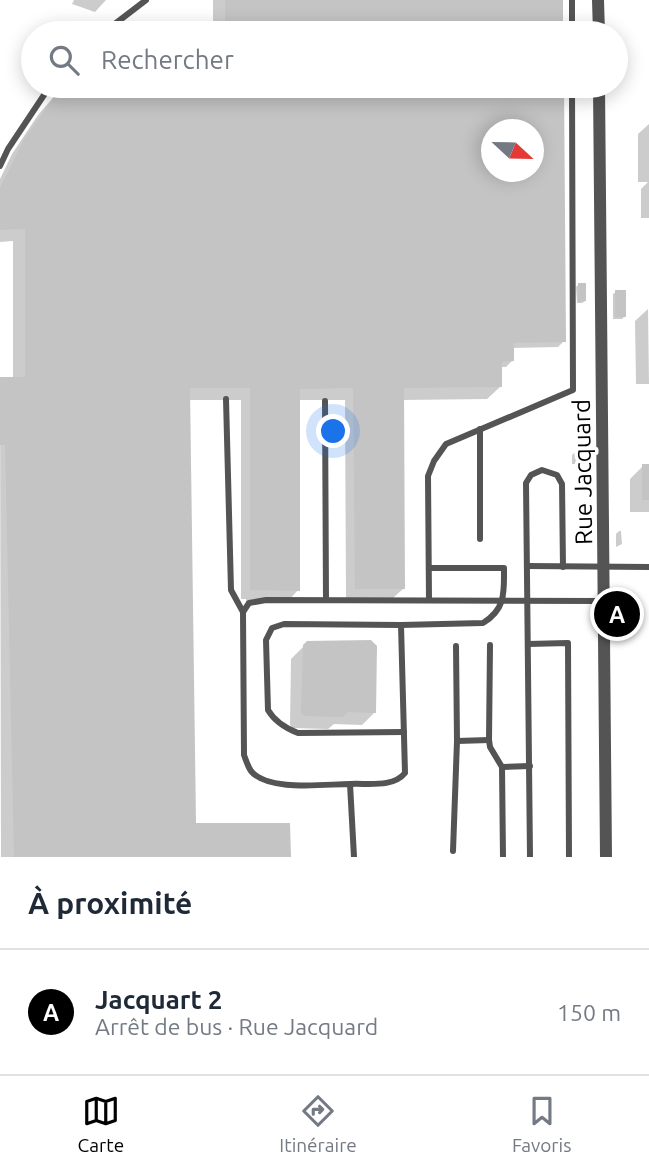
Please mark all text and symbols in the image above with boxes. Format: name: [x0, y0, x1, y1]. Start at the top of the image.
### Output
search box: [21, 21, 628, 98]
icon: search: [45, 41, 83, 79]
text: Rechercher: [101, 45, 234, 74]
north arrow: [481, 119, 544, 182]
street label: Rue Jacquard: [568, 399, 597, 545]
your location: [316, 414, 350, 448]
pin: A: [594, 588, 640, 640]
text: À proximité: [28, 886, 192, 920]
text: Jacquart 2: [95, 985, 223, 1014]
text: A: [43, 1000, 59, 1025]
text: 150 m: [557, 1000, 621, 1025]
text: Arrêt de bus · Rue Jacquard: [95, 1014, 378, 1039]
tab: Carte: [78, 1092, 124, 1156]
tab: Itinéraire: [279, 1092, 357, 1156]
tab: Favoris: [512, 1092, 571, 1156]

